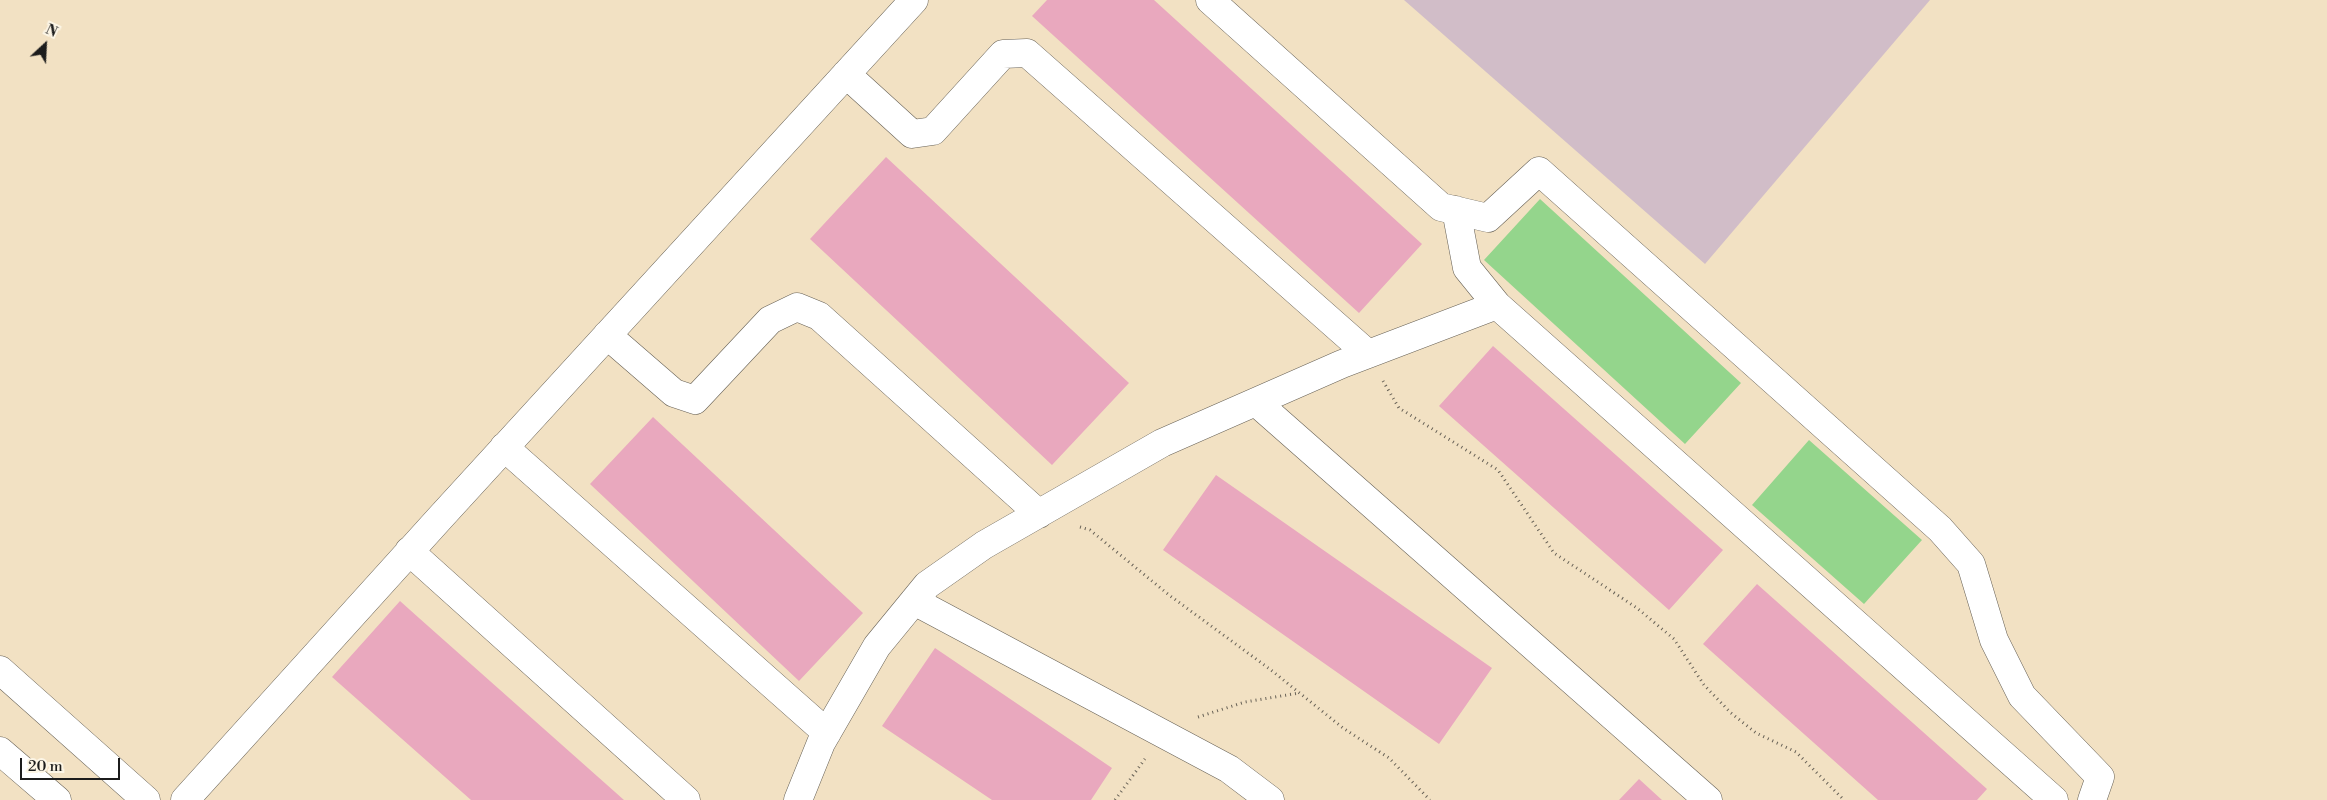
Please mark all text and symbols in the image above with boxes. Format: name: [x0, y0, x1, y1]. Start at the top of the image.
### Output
north arrow: [20, 20, 70, 70]
text: N: [43, 21, 60, 42]
scale bar: [22, 748, 122, 780]
text: 20 m: [28, 757, 63, 776]

